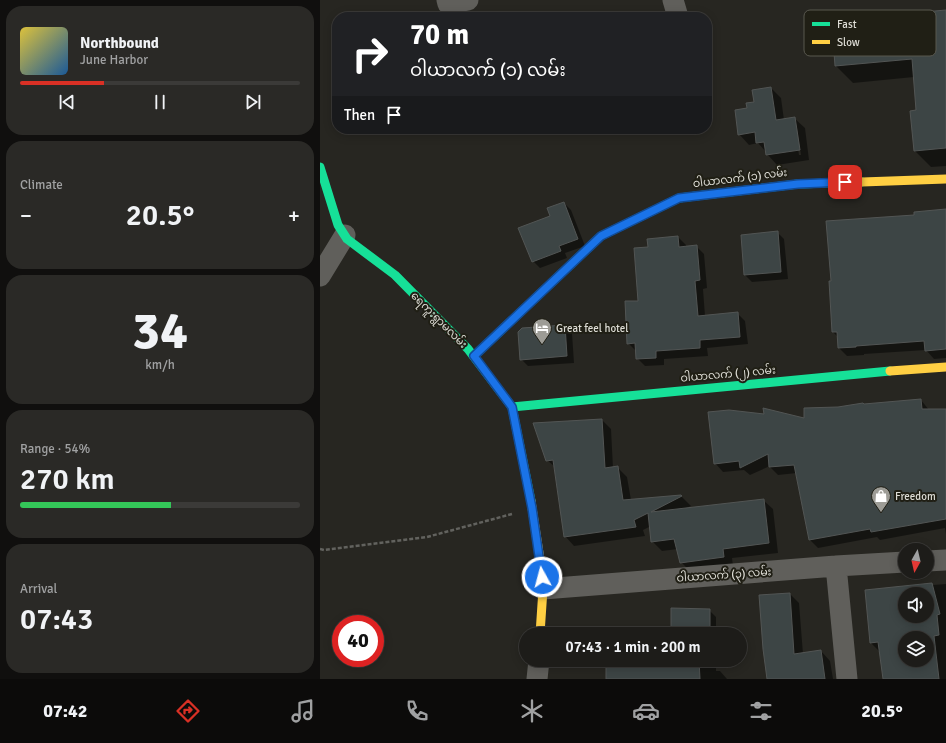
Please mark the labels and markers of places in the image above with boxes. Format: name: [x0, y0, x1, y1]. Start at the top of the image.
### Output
pin: [828, 165, 862, 199]
hotel icon: Great feel hotel: [531, 317, 553, 345]
place label: Great feel hotel: [556, 322, 628, 335]
shop icon: Freedom: [870, 485, 892, 513]
place label: Freedom: [895, 490, 936, 503]

